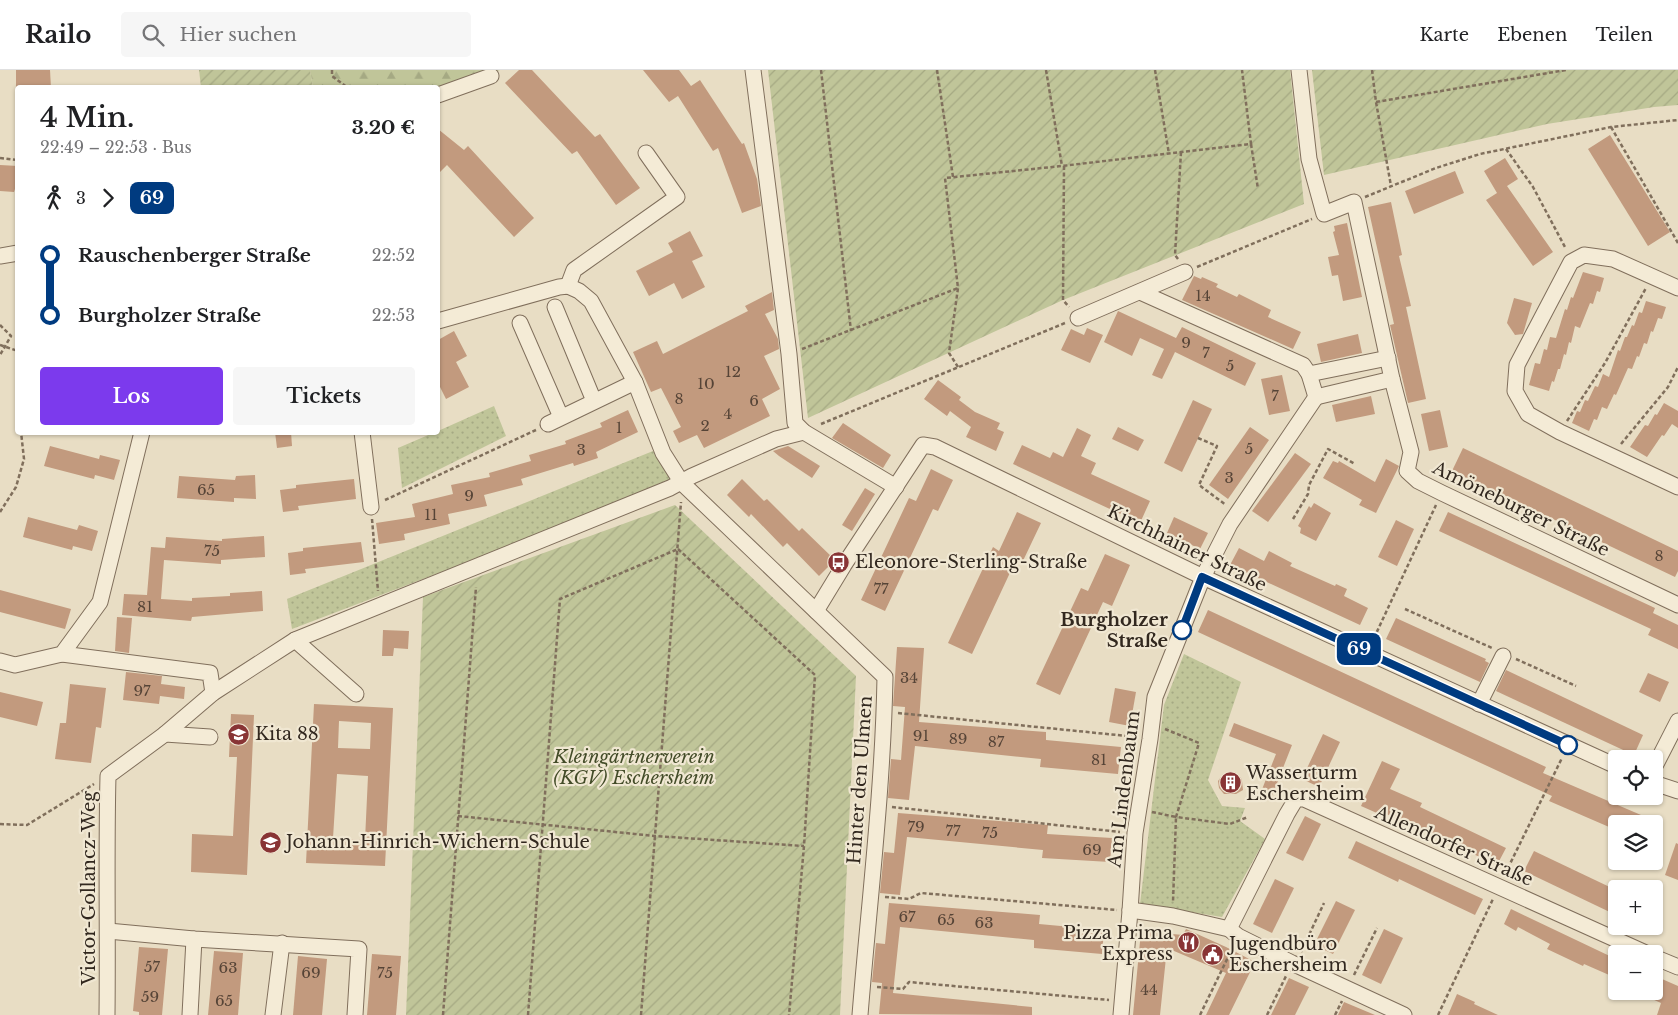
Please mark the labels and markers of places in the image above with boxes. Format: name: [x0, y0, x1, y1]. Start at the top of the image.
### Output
bus stop icon: Eleonore-Sterling-Straße: [827, 550, 851, 574]
place label: Eleonore-Sterling-Straße: [855, 551, 1087, 573]
place label: Burgholzer Straße: [1060, 609, 1168, 652]
marker: Burgholzer Straße: [1172, 620, 1192, 640]
school or university icon: Kita 88: [227, 722, 251, 746]
place label: Kita 88: [255, 723, 319, 745]
unlabelled marker: [1558, 735, 1578, 755]
place label: Wasserturm Eschersheim: [1245, 762, 1365, 805]
building icon: Wasserturm Eschersheim: [1218, 771, 1242, 795]
school or university icon: Johann-Hinrich-Wichern-Schule: [258, 830, 282, 854]
place label: Johann-Hinrich-Wichern-Schule: [284, 831, 590, 853]
place label: Pizza Prima Express: [1063, 922, 1173, 965]
restaurant icon: Pizza Prima Express: [1177, 931, 1201, 955]
place label: Jugendbüro Eschersheim: [1227, 933, 1348, 976]
public building icon: Jugendbüro Eschersheim: [1201, 942, 1225, 966]

